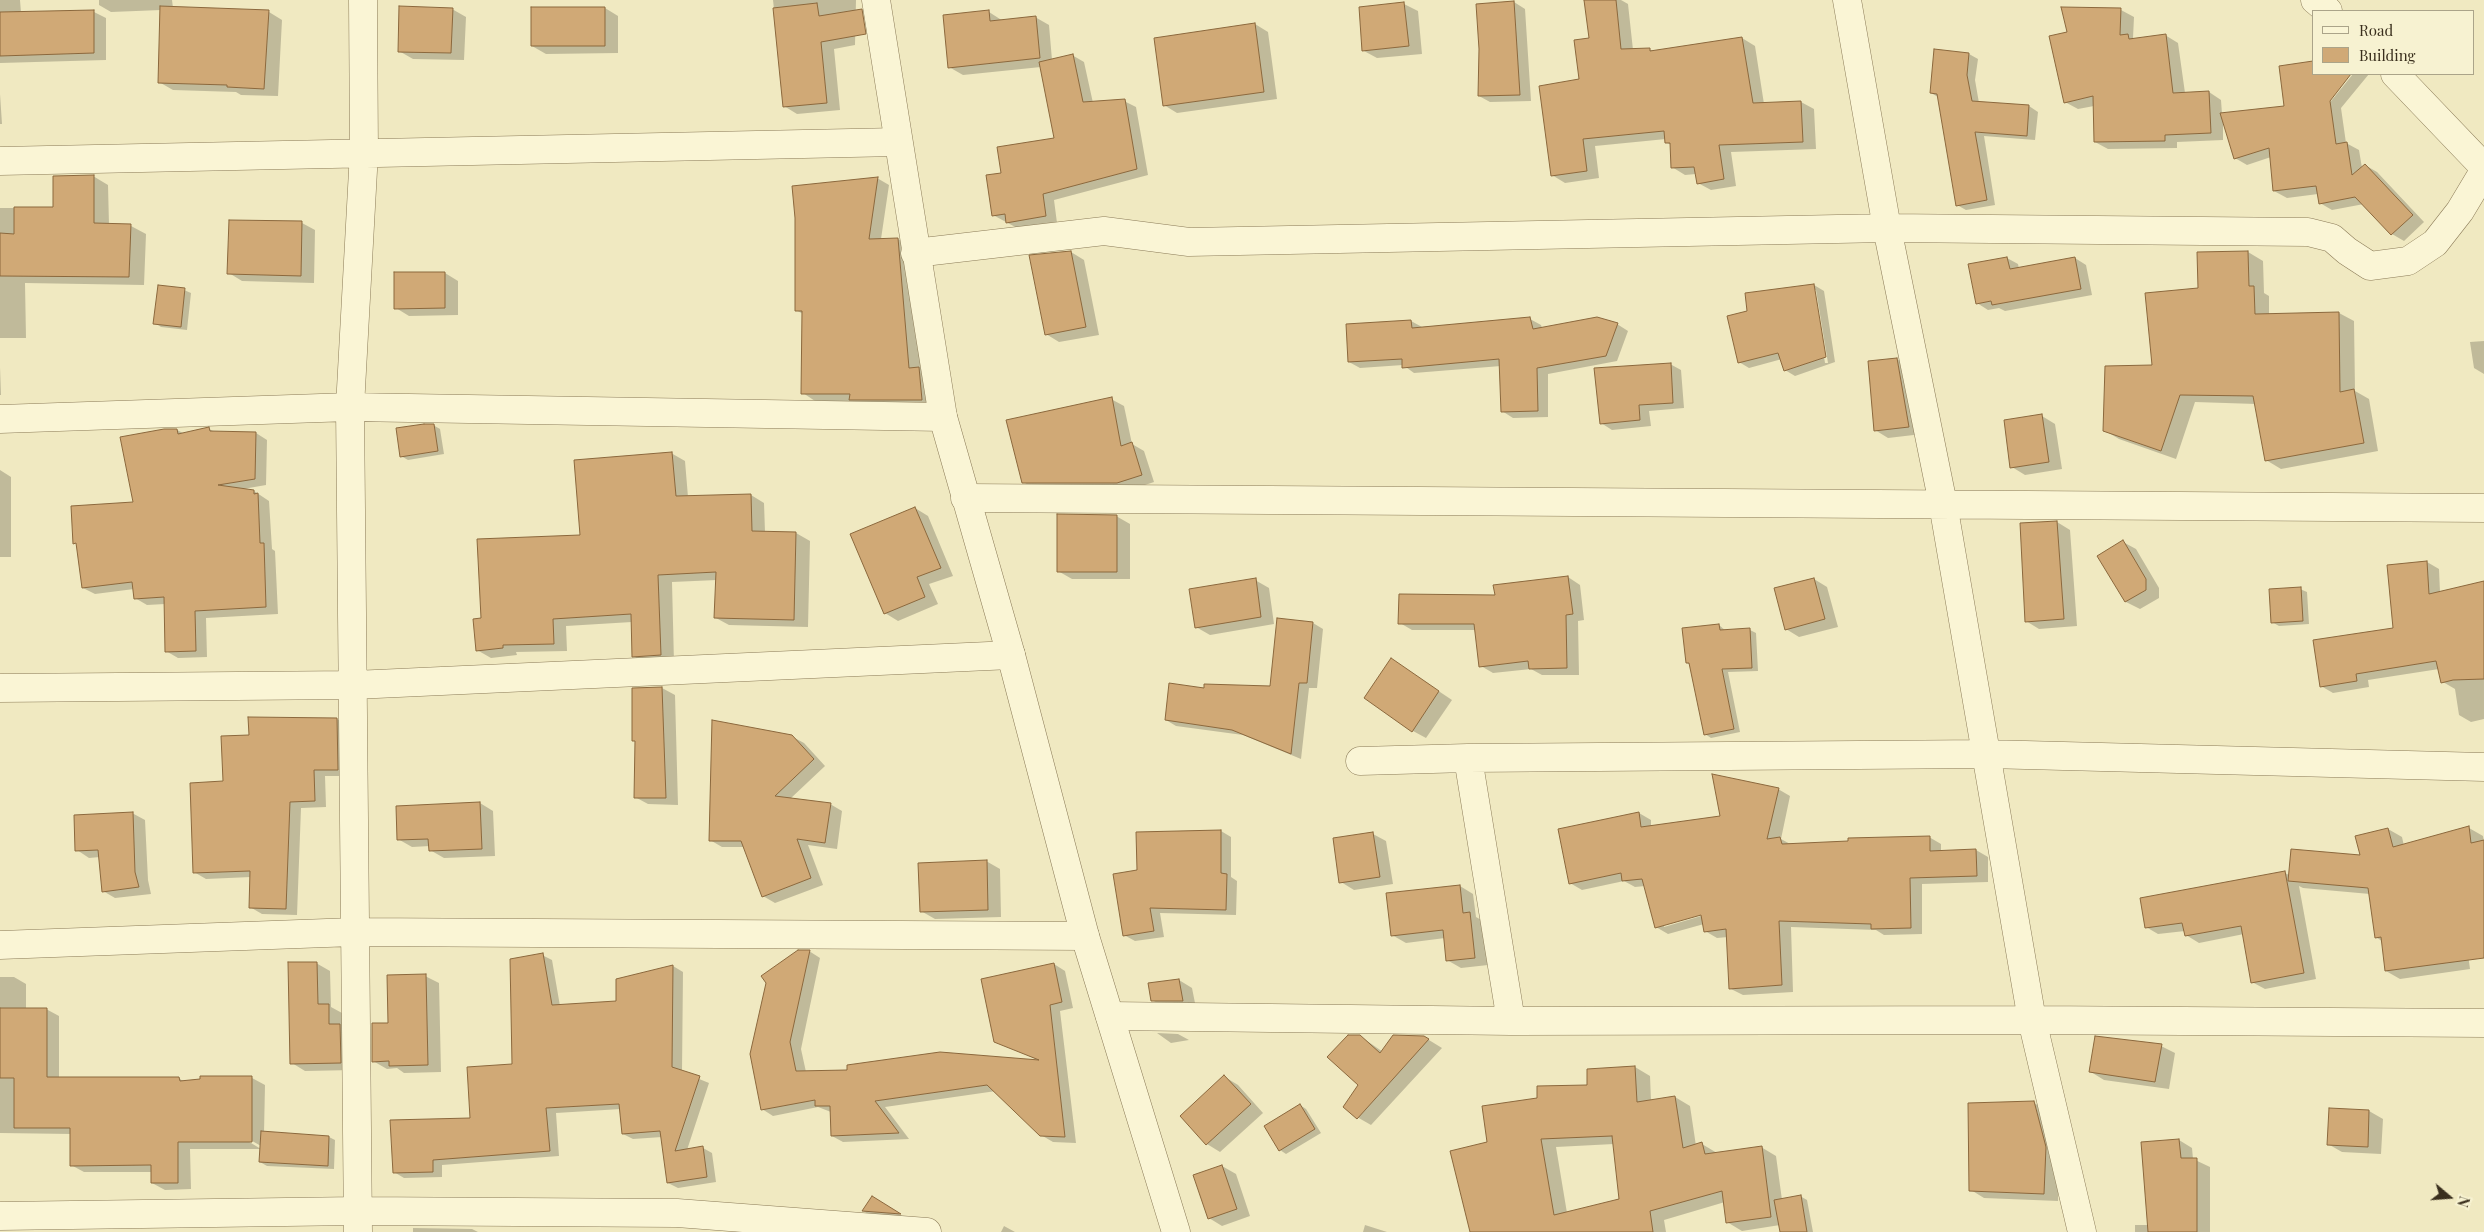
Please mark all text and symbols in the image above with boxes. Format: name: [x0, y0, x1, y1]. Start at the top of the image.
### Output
legend: [2312, 10, 2474, 75]
text: Road: [2359, 20, 2393, 40]
text: Building: [2359, 45, 2415, 65]
north arrow: [2424, 1172, 2474, 1222]
text: N: [2453, 1194, 2474, 1210]

